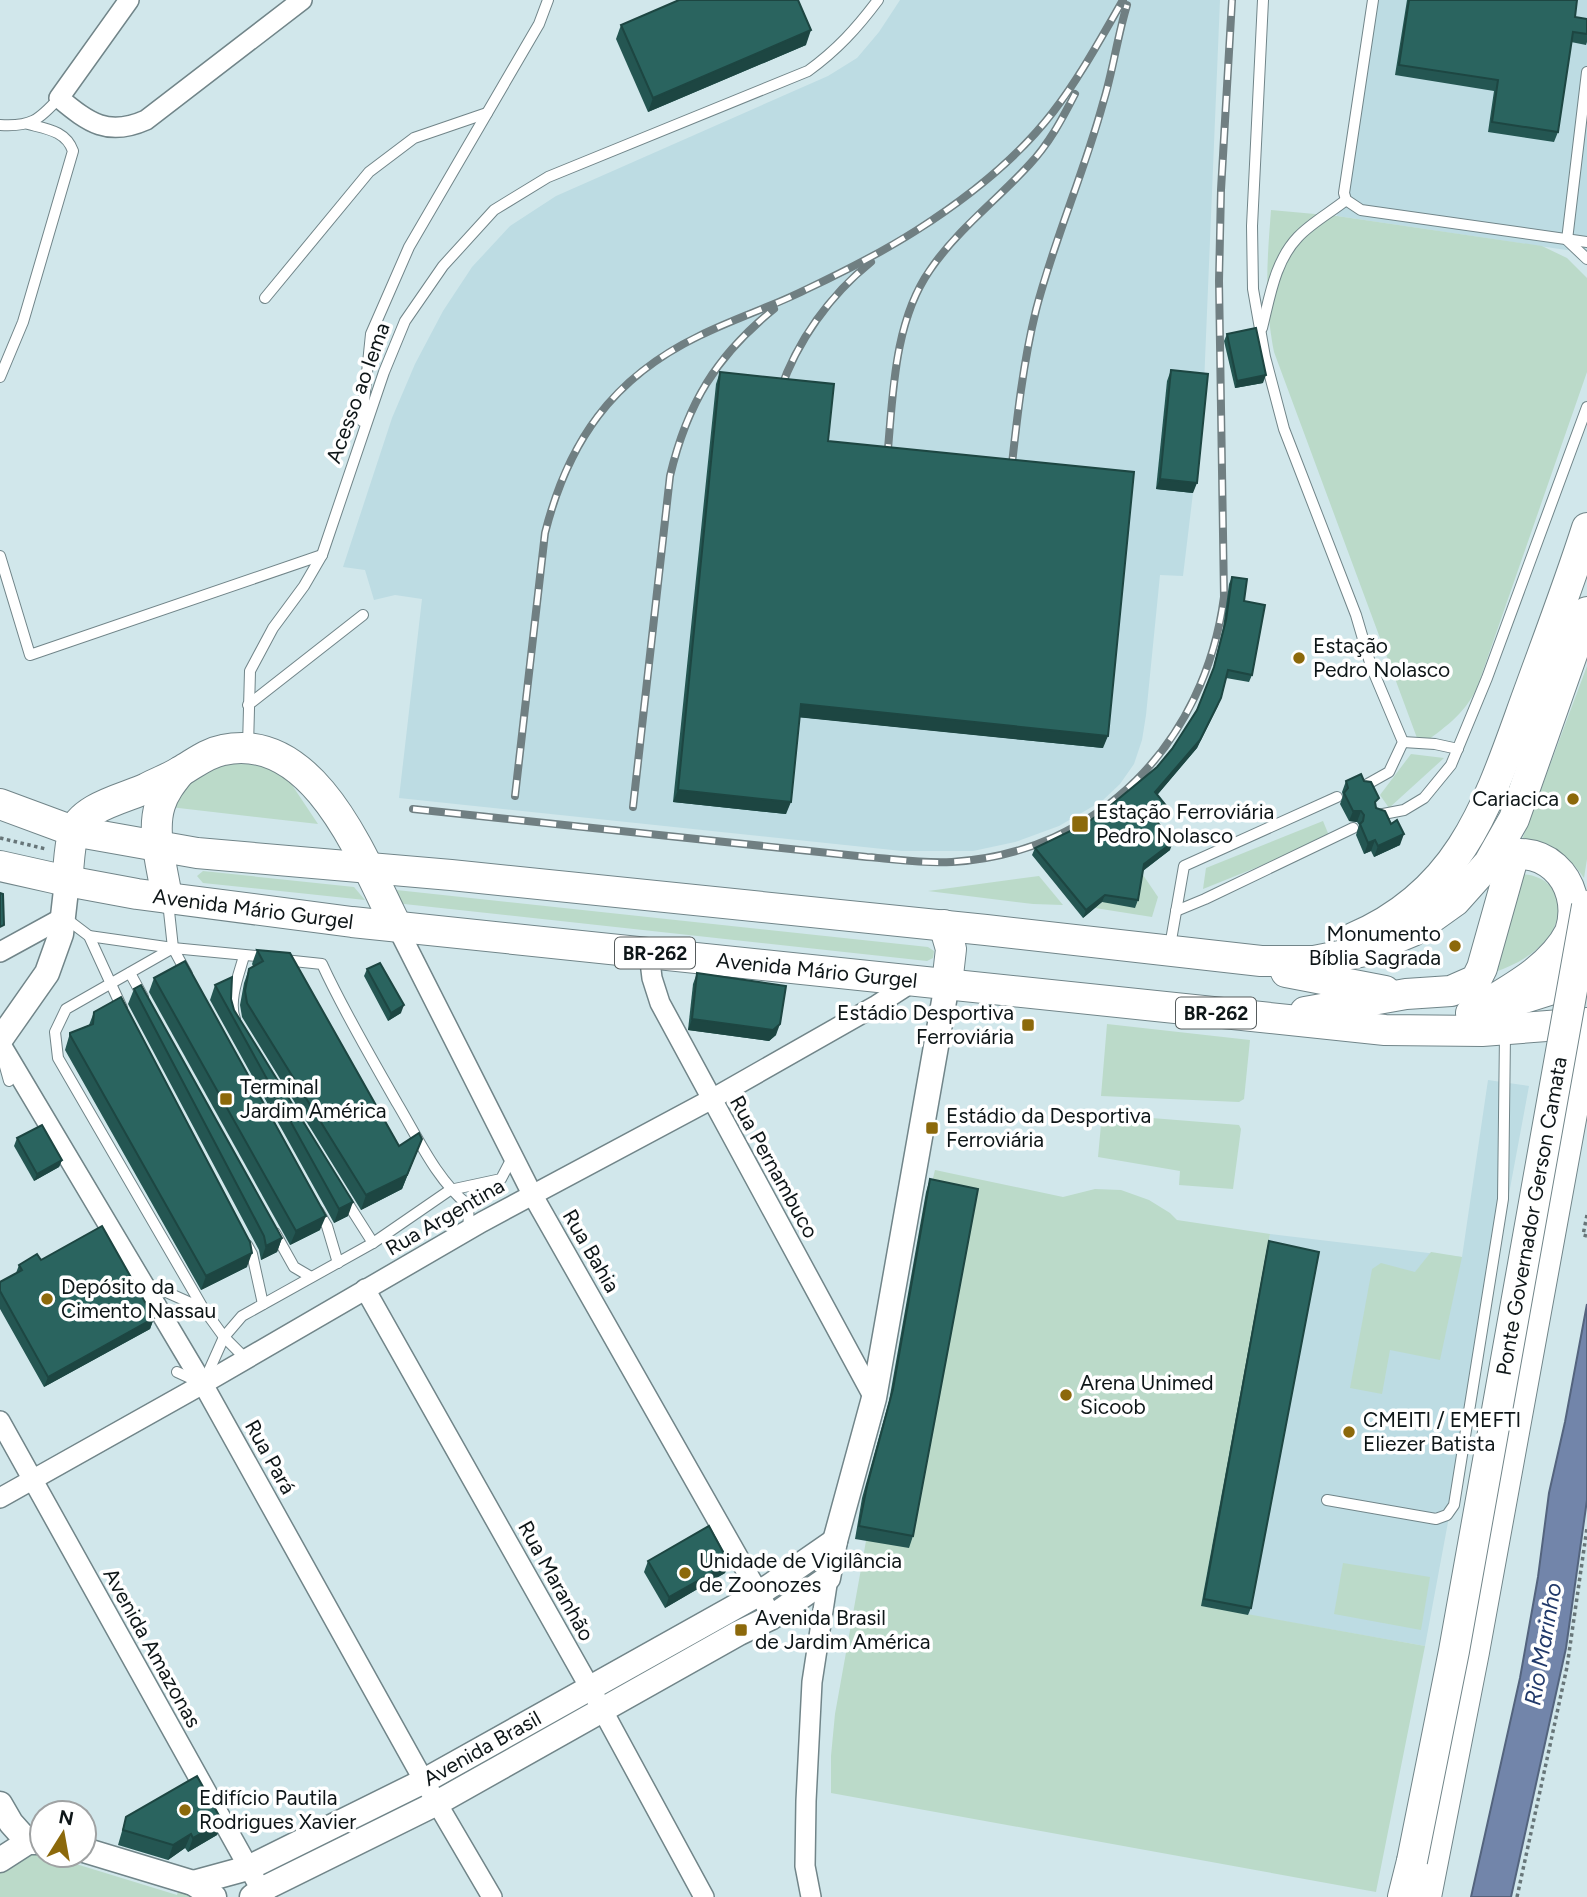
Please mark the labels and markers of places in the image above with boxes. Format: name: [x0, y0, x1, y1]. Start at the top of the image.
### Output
place label: Estação Pedro Nolasco: [1313, 633, 1450, 682]
marker: Estação Pedro Nolasco: [1291, 650, 1307, 666]
place label: Cariacica: [1472, 786, 1559, 811]
marker: Cariacica: [1565, 791, 1581, 807]
place label: Estação Ferroviária Pedro Nolasco: [1096, 799, 1274, 848]
marker: Estação Ferroviária Pedro Nolasco: [1070, 814, 1090, 834]
place label: Monumento Bíblia Sagrada: [1309, 921, 1441, 970]
marker: Monumento Bíblia Sagrada: [1447, 938, 1463, 954]
place label: Estádio Desportiva Ferroviária: [837, 1000, 1014, 1049]
marker: Estádio Desportiva Ferroviária: [1020, 1017, 1036, 1033]
place label: Terminal Jardim América: [240, 1074, 386, 1123]
marker: Terminal Jardim América: [218, 1091, 234, 1107]
place label: Estádio da Desportiva Ferroviária: [946, 1103, 1151, 1152]
marker: Estádio da Desportiva Ferroviária: [924, 1120, 940, 1136]
place label: Depósito da Cimento Nassau: [61, 1274, 216, 1323]
marker: Depósito da Cimento Nassau: [39, 1291, 55, 1307]
place label: Arena Unimed Sicoob: [1080, 1370, 1213, 1419]
marker: Arena Unimed Sicoob: [1058, 1387, 1074, 1403]
place label: CMEITI / EMEFTI Eliezer Batista: [1363, 1407, 1521, 1456]
marker: CMEITI / EMEFTI Eliezer Batista: [1341, 1424, 1357, 1440]
place label: Unidade de Vigilância de Zoonozes: [699, 1548, 902, 1597]
marker: Unidade de Vigilância de Zoonozes: [677, 1565, 693, 1581]
place label: Avenida Brasil de Jardim América: [755, 1605, 930, 1654]
marker: Avenida Brasil de Jardim América: [733, 1622, 749, 1638]
place label: Edifício Pautila Rodrigues Xavier: [199, 1785, 356, 1834]
marker: Edifício Pautila Rodrigues Xavier: [177, 1802, 193, 1818]

